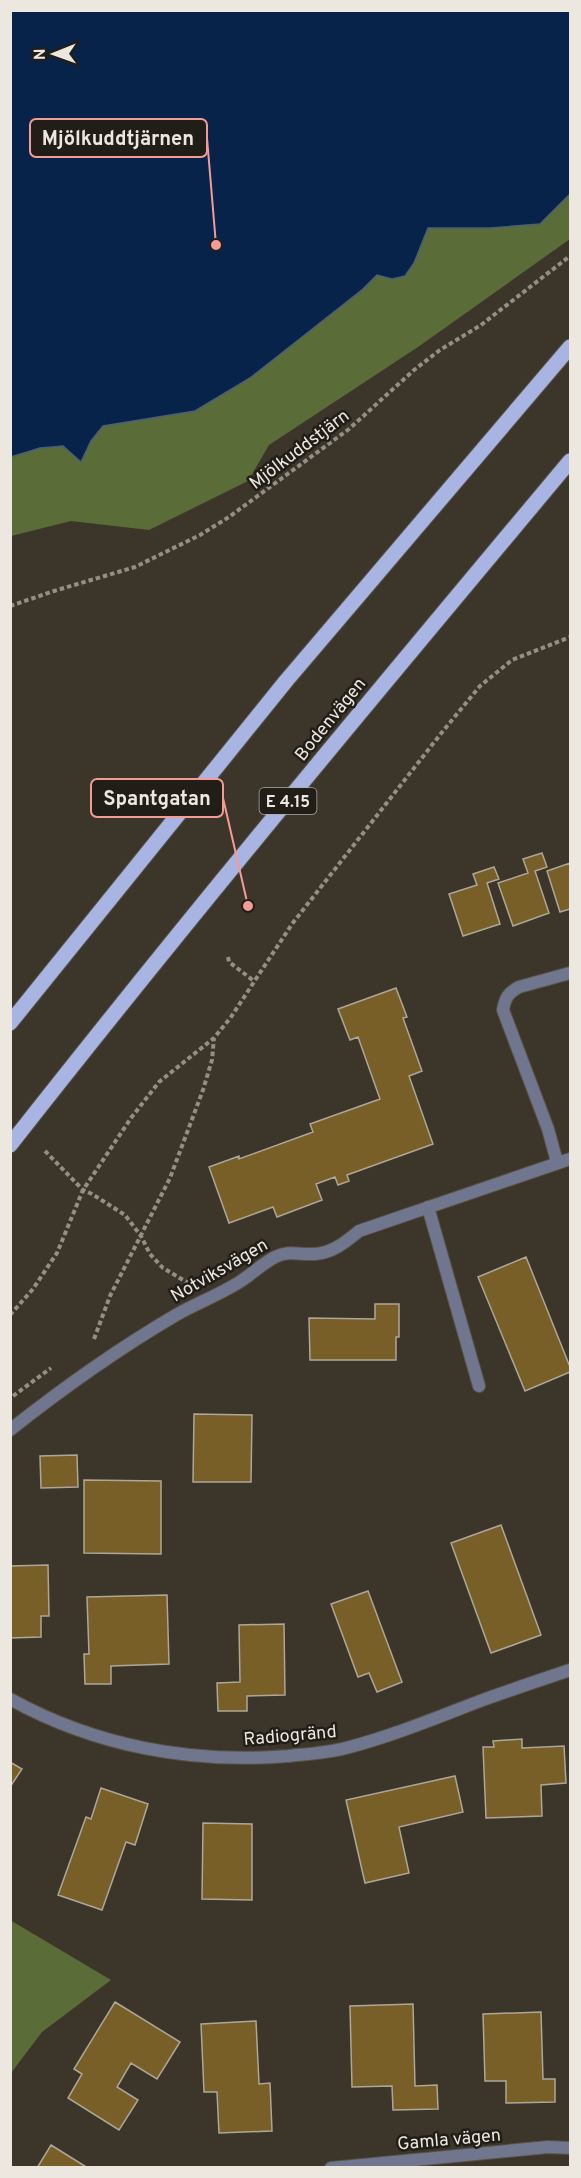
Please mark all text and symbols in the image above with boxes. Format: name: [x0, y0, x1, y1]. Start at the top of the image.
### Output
north arrow: [24, 24, 84, 84]
text: N: [31, 48, 51, 60]
callout: Mjölkuddtjärnen: [30, 119, 207, 157]
text: Mjölkuddtjärnen: [42, 127, 194, 153]
street label: Mjölkuddstjärn: [245, 405, 355, 495]
street label: Bodenvägen: [291, 674, 372, 766]
callout: Spantgatan: [91, 779, 223, 817]
text: Spantgatan: [103, 787, 211, 813]
road number: E 4.15: [260, 788, 316, 814]
street label: Notviksvägen: [167, 1234, 273, 1308]
street label: Radiogränd: [243, 1721, 338, 1752]
street label: Gamla vägen: [396, 2125, 502, 2156]

